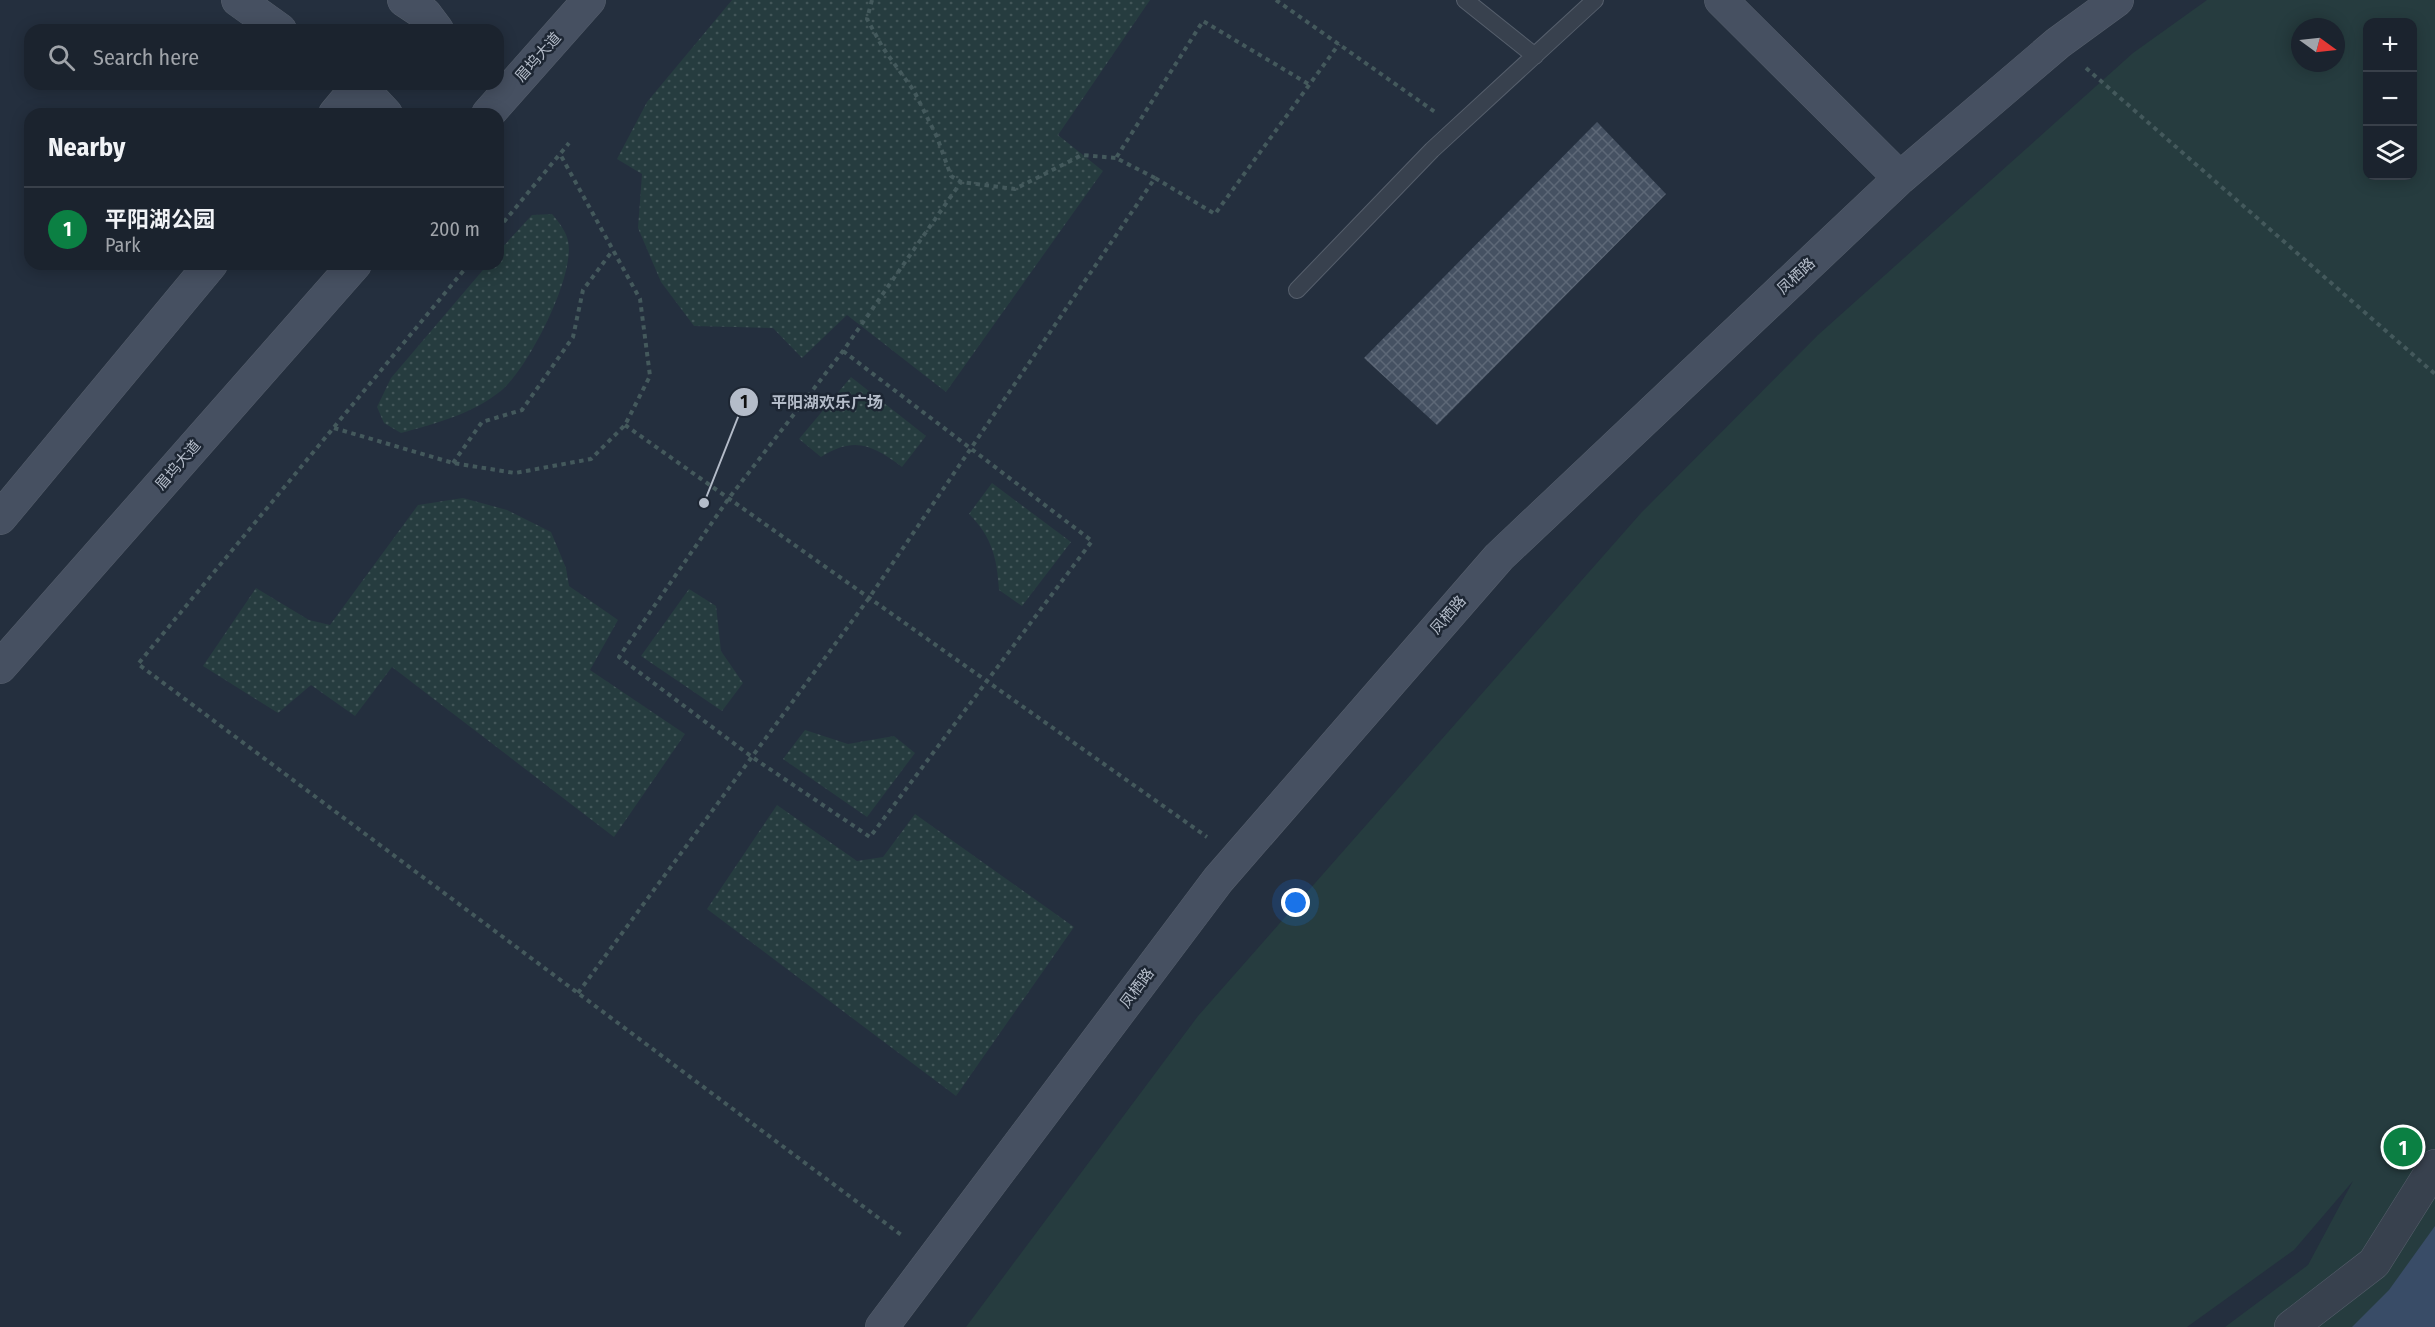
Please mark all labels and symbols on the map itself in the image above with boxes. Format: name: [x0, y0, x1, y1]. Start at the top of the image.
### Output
north arrow: [2291, 18, 2345, 72]
street label: 眉坞大道: [511, 29, 565, 85]
street label: 凤栖路: [1773, 254, 1819, 298]
callout: 平阳湖欢乐广场: [729, 385, 895, 419]
text: 1: [740, 391, 748, 413]
text: 平阳湖欢乐广场: [771, 393, 883, 412]
street label: 眉坞大道: [152, 436, 204, 494]
street label: 凤栖路: [1426, 592, 1470, 638]
your location: [1281, 888, 1310, 917]
street label: 凤栖路: [1116, 965, 1158, 1011]
pin: 1: [2384, 1124, 2422, 1170]

